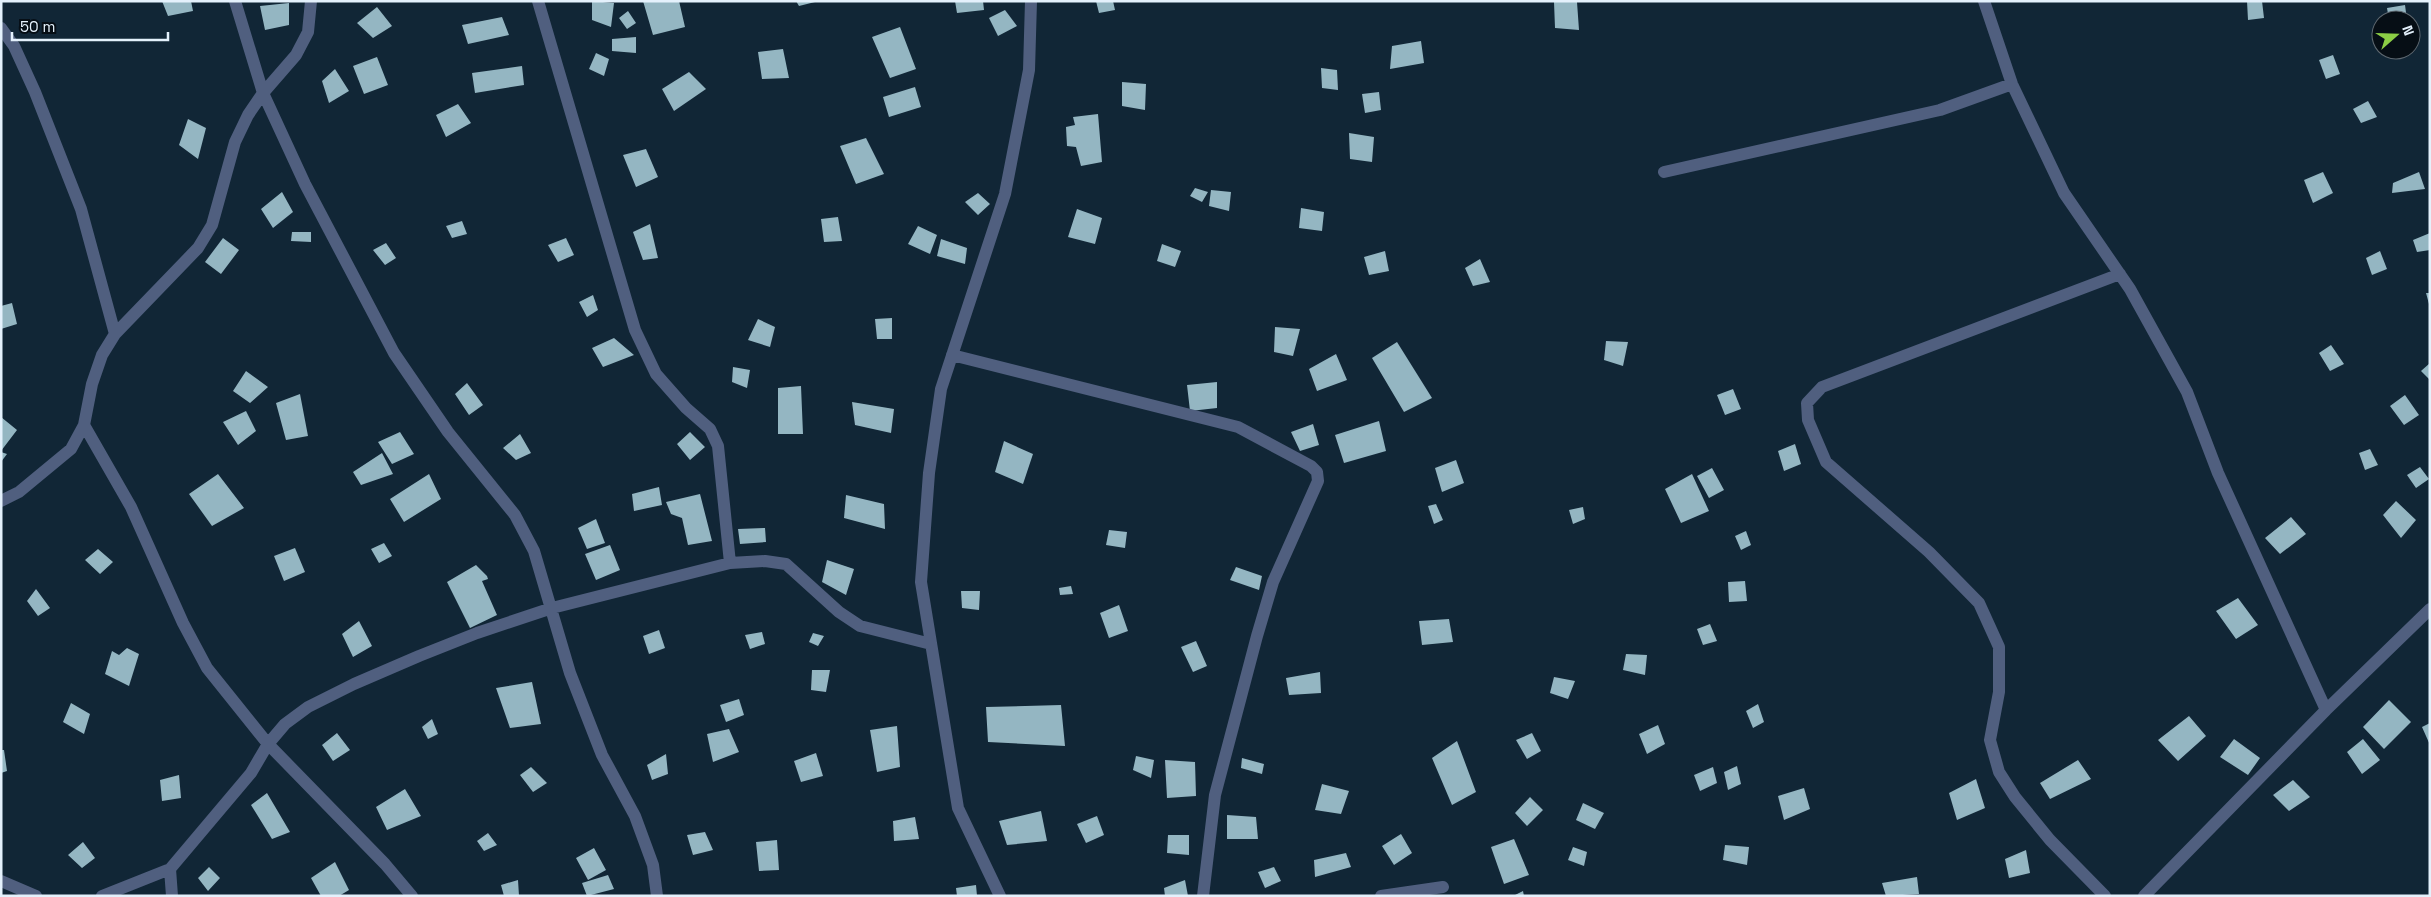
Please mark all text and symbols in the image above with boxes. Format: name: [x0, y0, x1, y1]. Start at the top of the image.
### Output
scale bar: [12, 10, 169, 42]
north arrow: [2371, 10, 2421, 60]
text: 50 m: [20, 17, 55, 36]
text: N: [2398, 23, 2418, 38]

